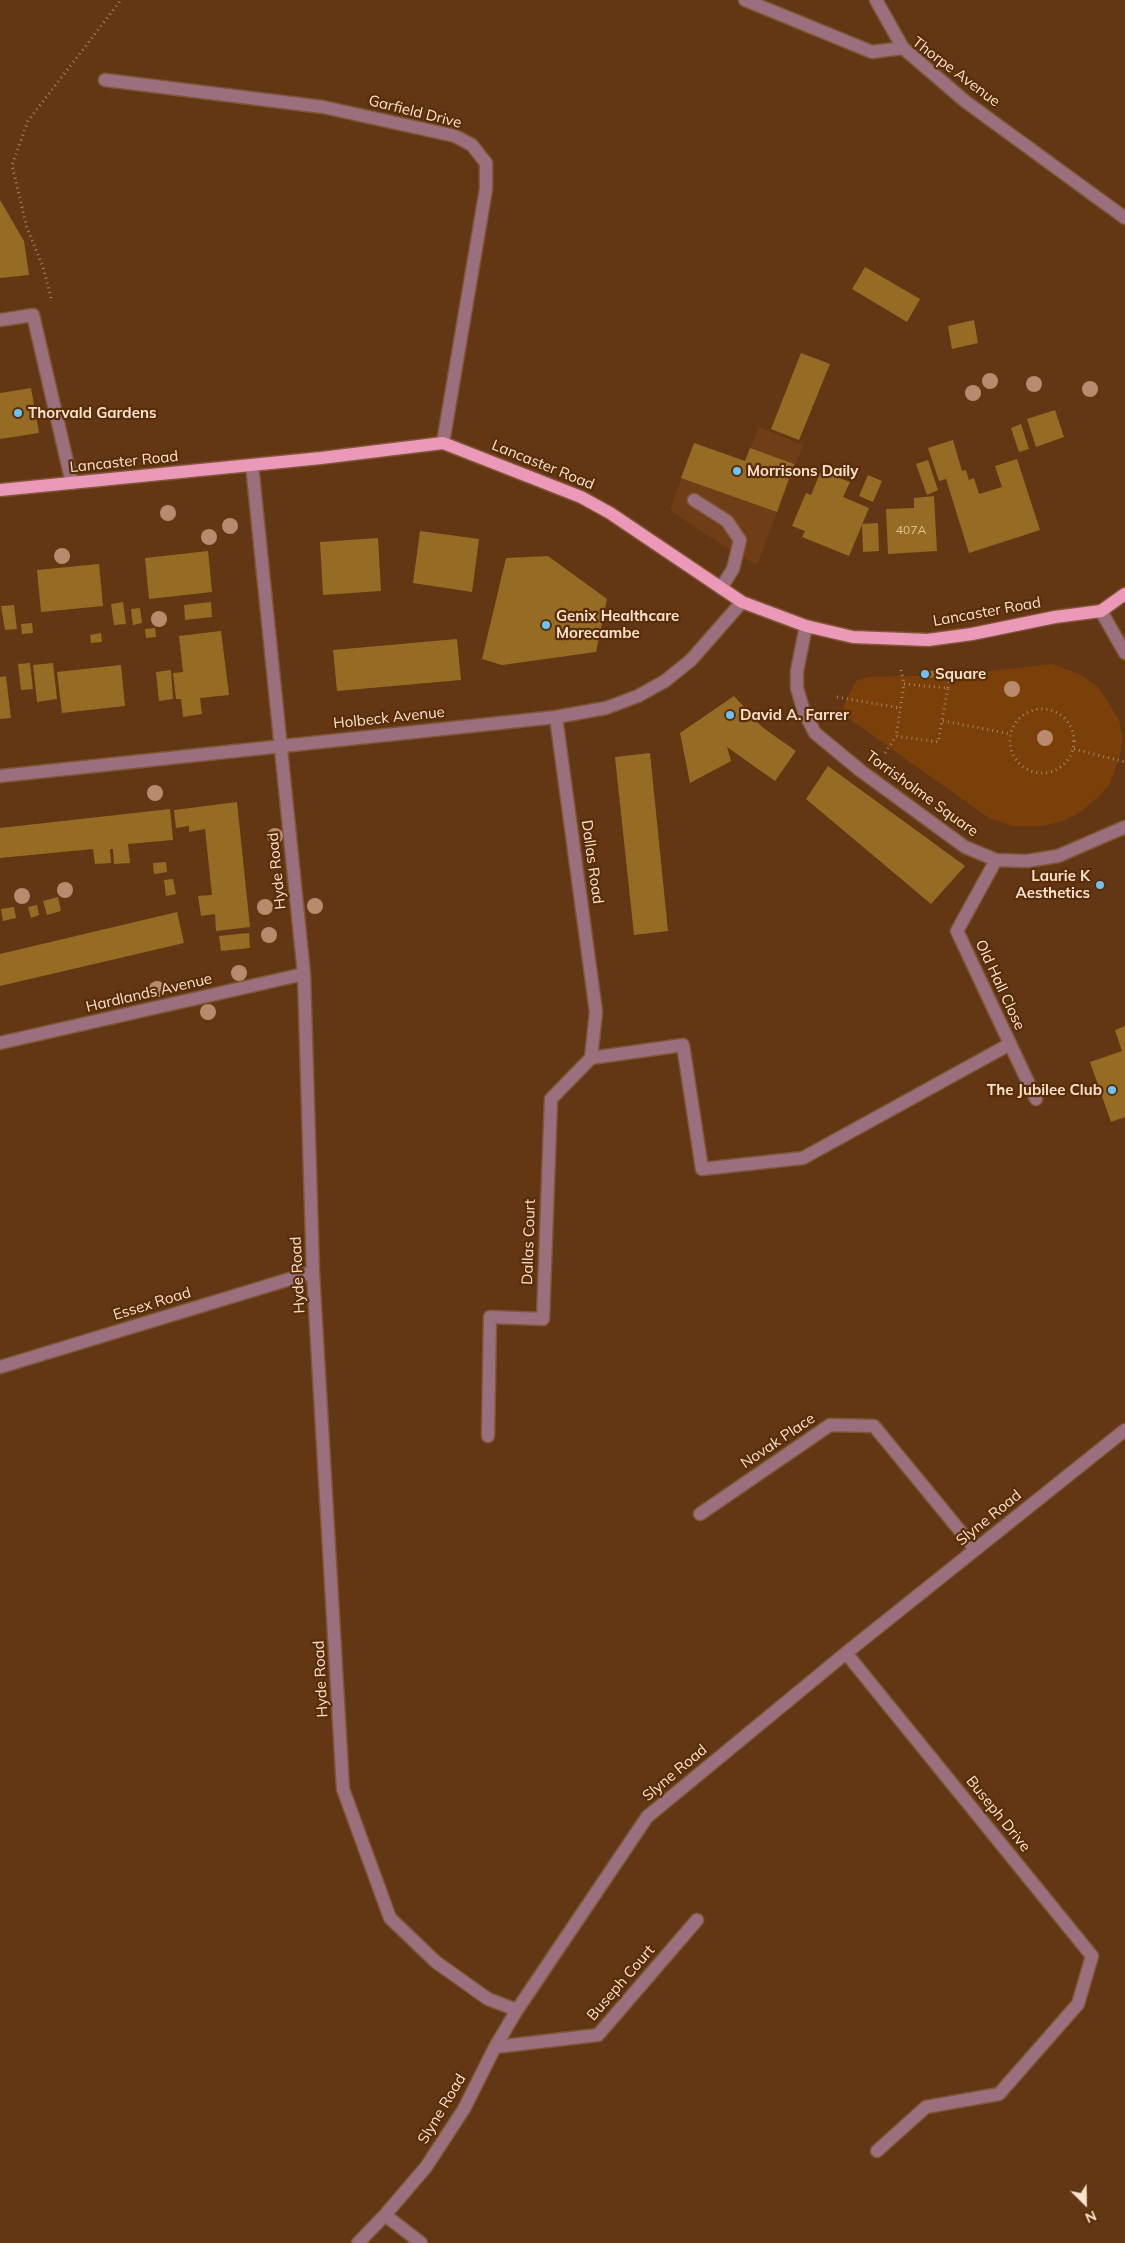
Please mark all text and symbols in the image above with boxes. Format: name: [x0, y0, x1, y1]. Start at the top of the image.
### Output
street label: Thorpe Avenue: [909, 33, 1003, 111]
street label: Garfield Drive: [367, 92, 463, 132]
place label: Thorvald Gardens: [28, 404, 156, 422]
marker: Thorvald Gardens: [12, 407, 24, 419]
street label: Lancaster Road: [489, 436, 597, 494]
street label: Lancaster Road: [69, 447, 179, 477]
place label: Morrisons Daily: [747, 462, 858, 480]
marker: Morrisons Daily: [731, 465, 743, 477]
house number: 407A: [896, 523, 926, 537]
street label: Lancaster Road: [932, 594, 1042, 630]
place label: Genix Healthcare Morecambe: [556, 607, 679, 642]
marker: Genix Healthcare Morecambe: [540, 619, 552, 631]
place label: Square: [935, 665, 986, 683]
marker: Square: [919, 668, 931, 680]
street label: Holbeck Avenue: [332, 703, 446, 733]
place label: David A. Farrer: [740, 706, 849, 724]
marker: David A. Farrer: [724, 709, 736, 721]
street label: Torrisholme Square: [862, 747, 982, 841]
street label: Dallas Road: [577, 819, 607, 905]
street label: Hyde Road: [264, 832, 290, 910]
place label: Laurie K Aesthetics: [1016, 867, 1090, 902]
marker: Laurie K Aesthetics: [1094, 879, 1106, 891]
street label: Old Hall Close: [971, 937, 1029, 1033]
street label: Hardlands Avenue: [84, 970, 214, 1016]
place label: The Jubilee Club: [987, 1081, 1102, 1099]
marker: The Jubilee Club: [1106, 1084, 1118, 1096]
street label: Dallas Court: [519, 1199, 539, 1285]
street label: Hyde Road: [287, 1236, 309, 1314]
street label: Essex Road: [111, 1284, 193, 1324]
street label: Novak Place: [737, 1410, 819, 1472]
street label: Slyne Road: [953, 1486, 1025, 1550]
street label: Hyde Road: [310, 1640, 332, 1718]
street label: Slyne Road: [639, 1741, 711, 1805]
street label: Buseph Drive: [962, 1772, 1034, 1856]
street label: Buseph Court: [583, 1942, 659, 2024]
street label: Slyne Road: [414, 2071, 470, 2147]
north arrow: [1060, 2178, 1110, 2228]
text: N: [1082, 2206, 1099, 2227]

